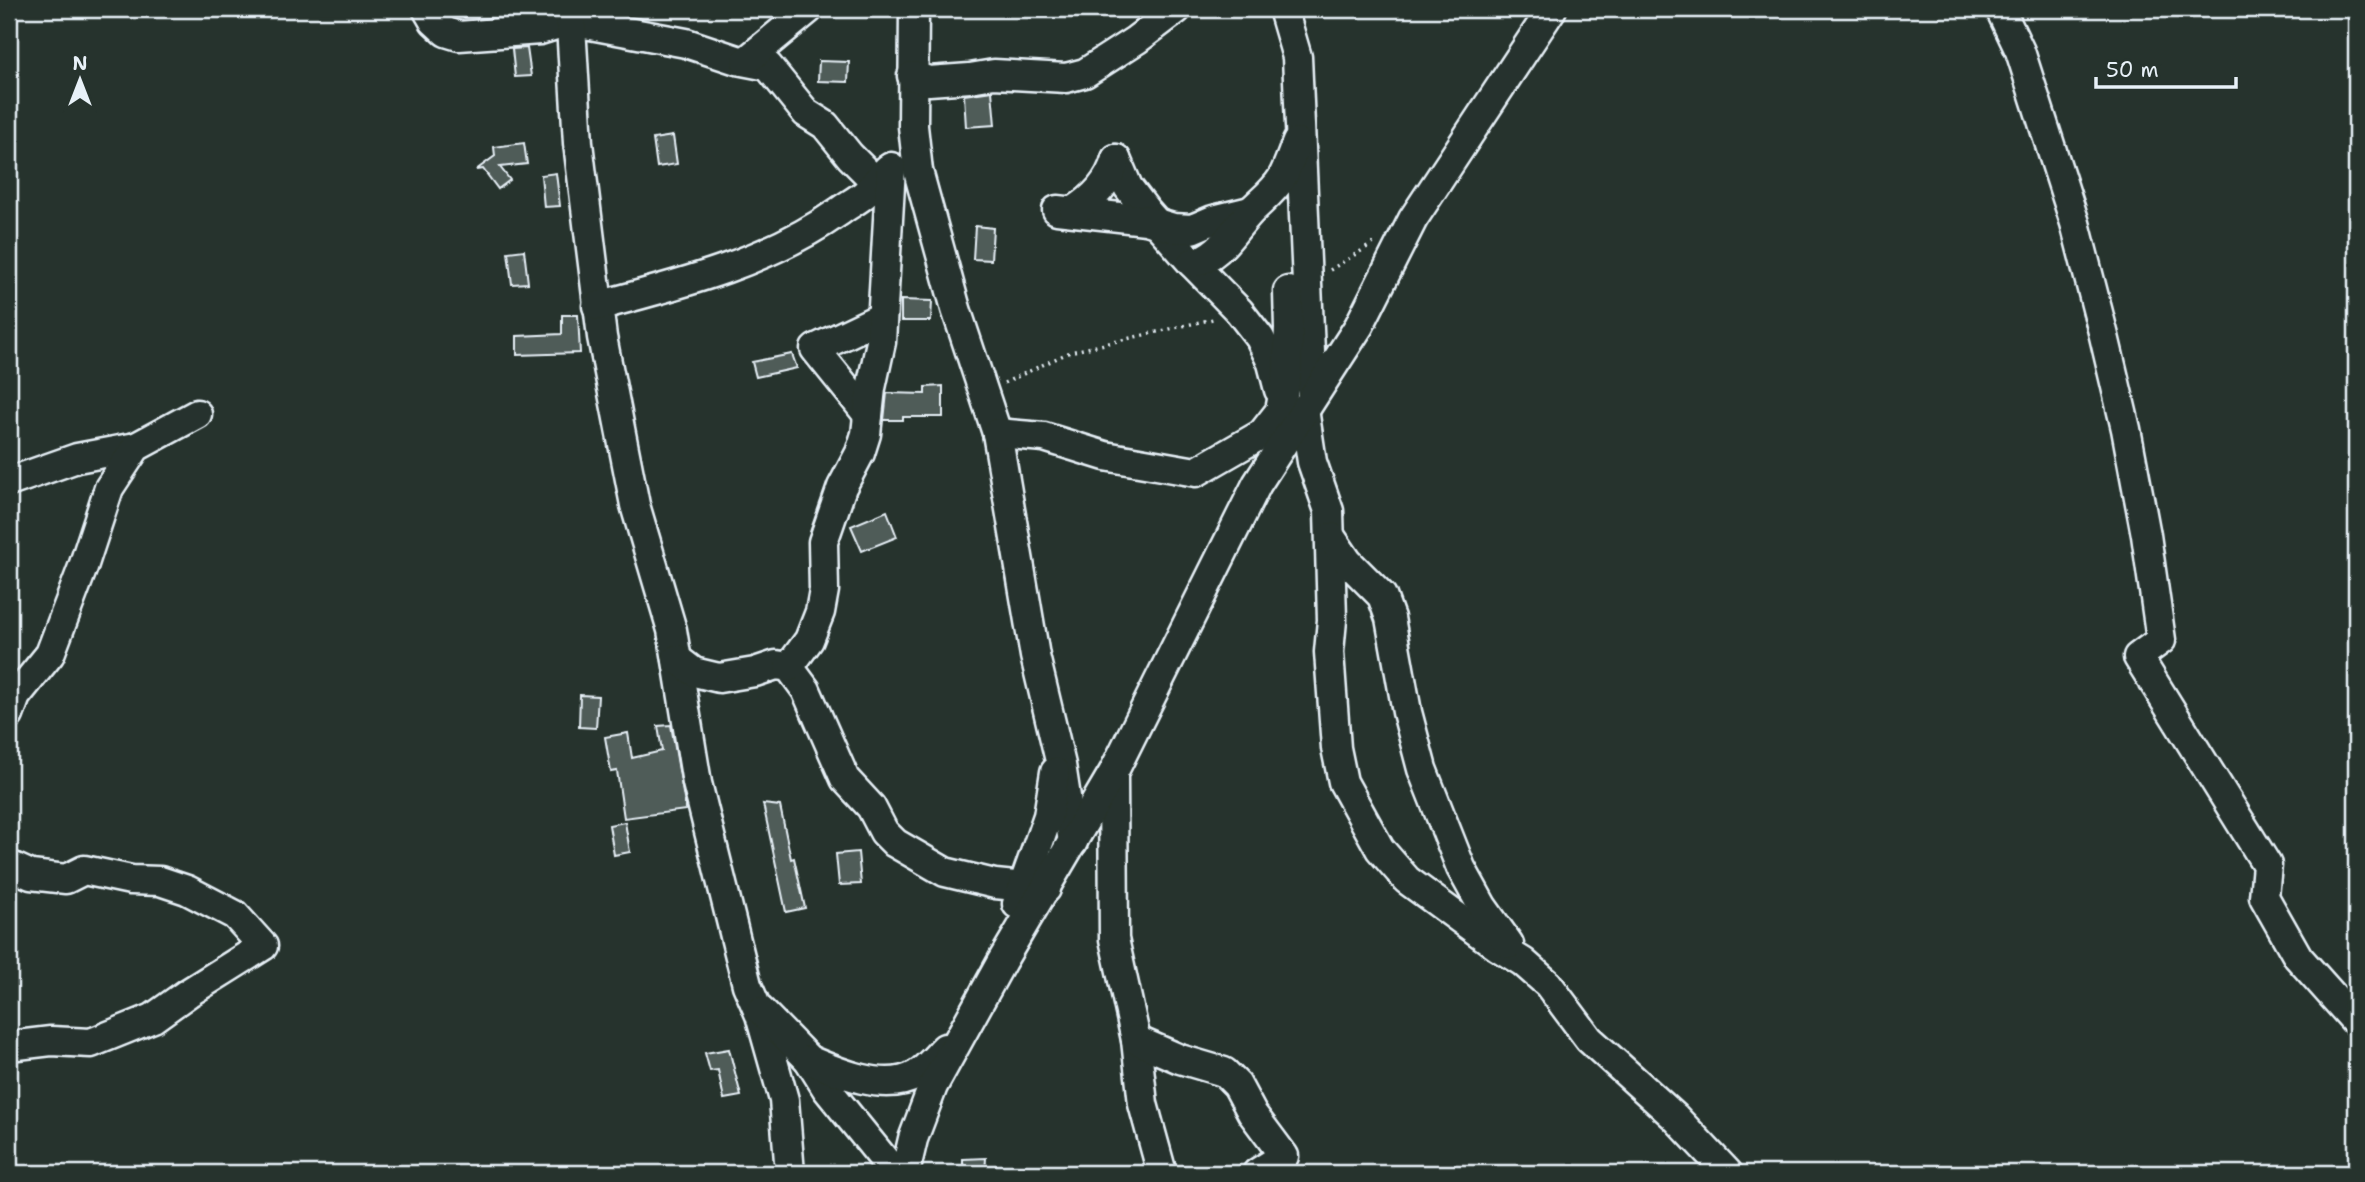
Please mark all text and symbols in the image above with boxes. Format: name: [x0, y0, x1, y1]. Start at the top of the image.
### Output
north arrow: [46, 46, 116, 116]
scale bar: [2096, 46, 2236, 90]
text: N: [72, 51, 88, 76]
text: 50 m: [2106, 56, 2159, 84]

